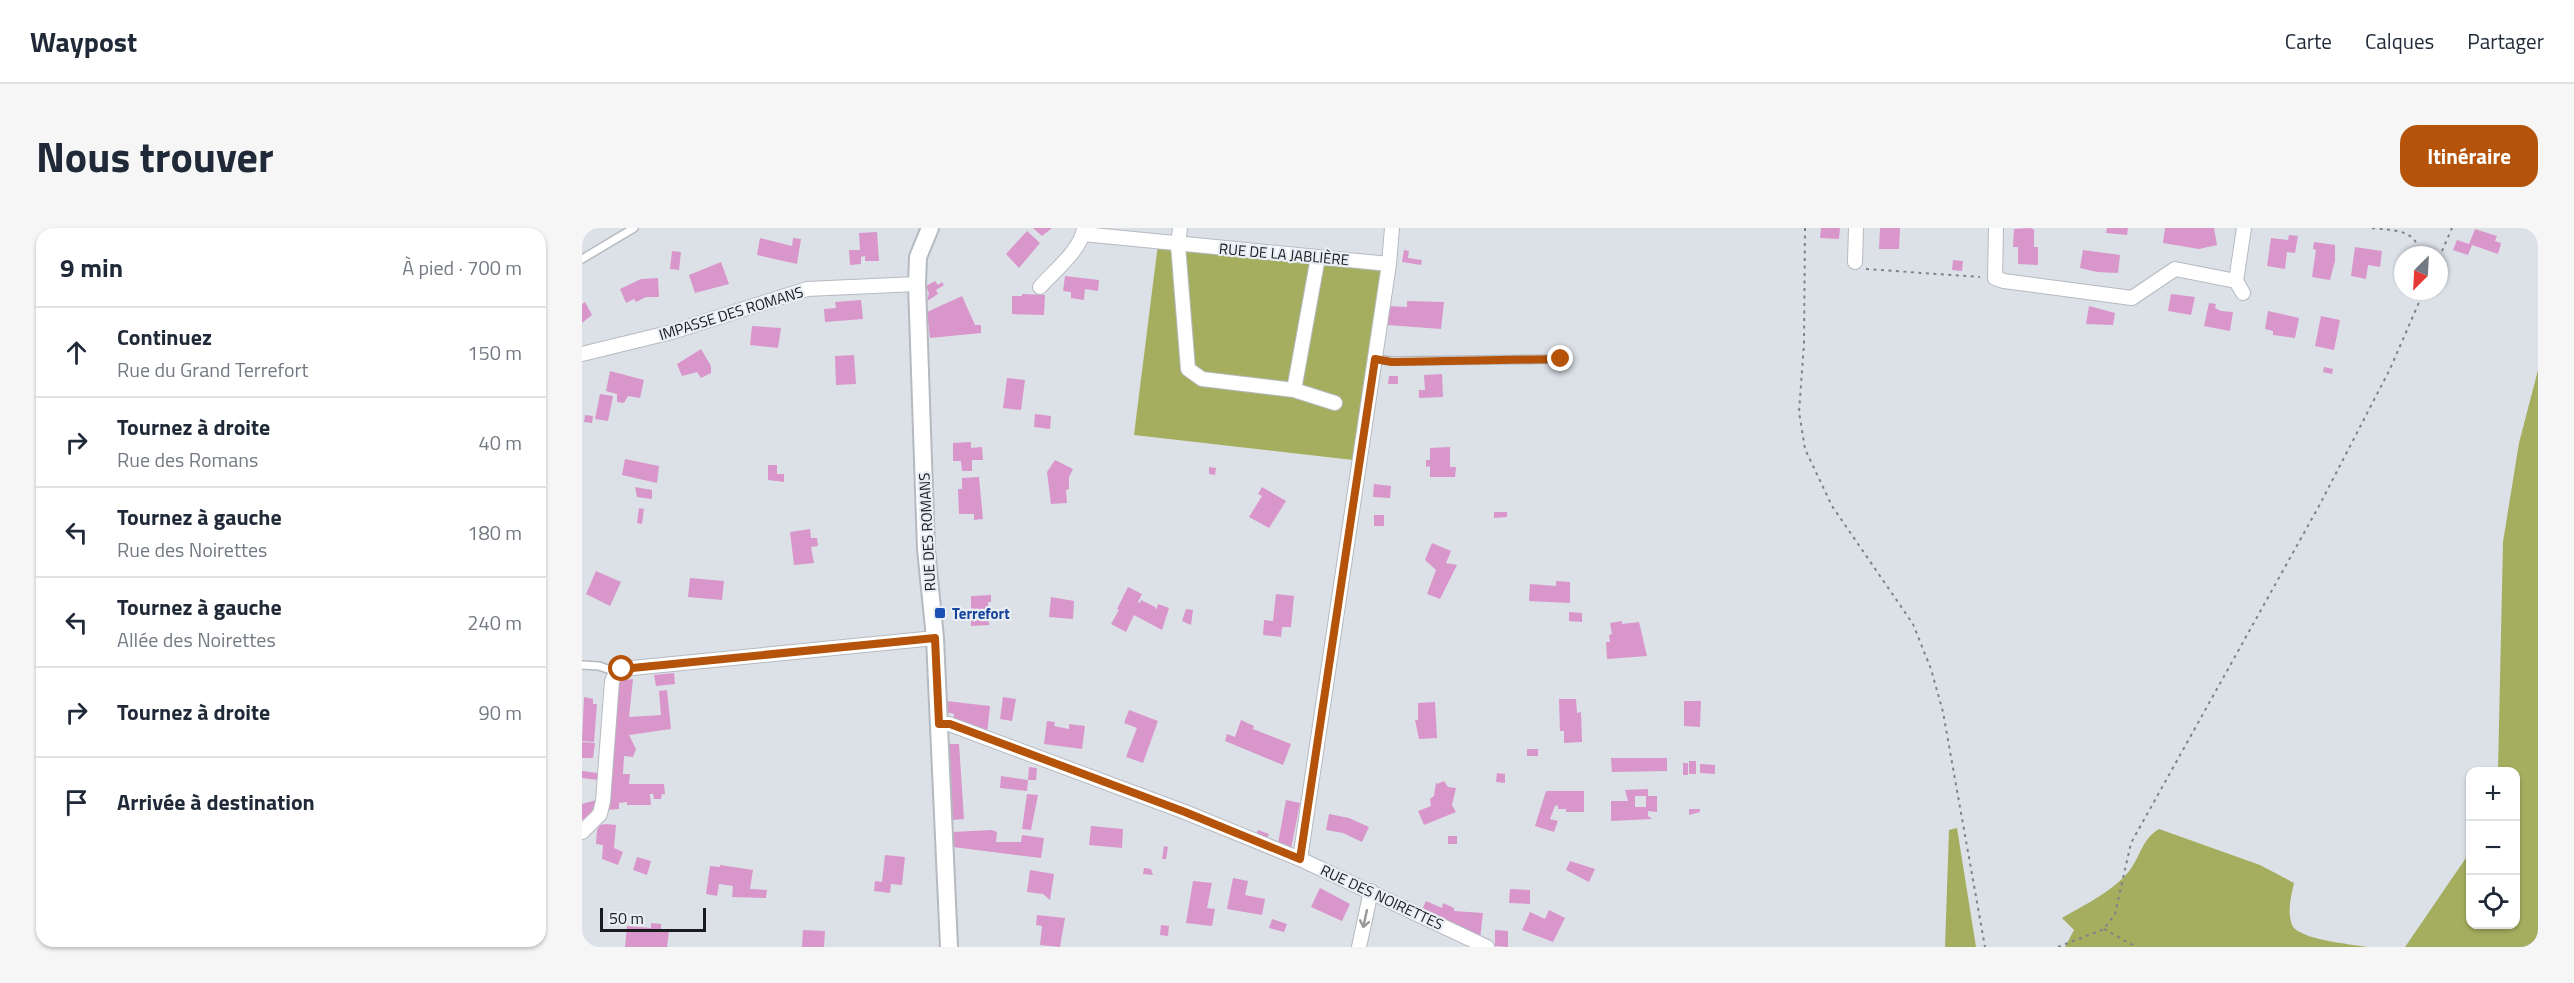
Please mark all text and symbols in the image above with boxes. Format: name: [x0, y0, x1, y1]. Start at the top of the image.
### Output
text: Waypost: [30, 20, 137, 63]
text: Carte: [2285, 25, 2332, 57]
text: Calques: [2365, 25, 2434, 57]
text: Partager: [2467, 25, 2544, 57]
text: Nous trouver: [36, 124, 274, 188]
button: Itinéraire: [2400, 125, 2538, 187]
street label: RUE DE LA JABLIÈRE: [1218, 237, 1350, 271]
north arrow: [2394, 246, 2448, 300]
text: 9 min: [60, 248, 123, 287]
text: À pied · 700 m: [402, 252, 522, 283]
street label: IMPASSE DES ROMANS: [656, 280, 806, 346]
text: Continuez: [117, 320, 212, 354]
icon: ahead: [60, 336, 93, 369]
text: 150 m: [467, 337, 522, 368]
route end: [1547, 345, 1573, 371]
text: Rue du Grand Terrefort: [117, 354, 308, 385]
text: Tournez à droite: [117, 410, 270, 444]
icon: right: [60, 426, 93, 459]
text: 40 m: [478, 427, 522, 458]
text: Rue des Romans: [117, 444, 258, 475]
street label: RUE DES ROMANS: [912, 472, 942, 592]
text: Tournez à gauche: [117, 500, 282, 534]
icon: left: [60, 516, 93, 549]
text: 180 m: [467, 517, 522, 548]
text: Rue des Noirettes: [117, 534, 267, 565]
text: Tournez à gauche: [117, 590, 282, 624]
place label: Terrefort: [952, 602, 1010, 625]
icon: left: [60, 606, 93, 639]
marker: Terrefort: [933, 606, 947, 620]
text: 240 m: [467, 607, 522, 638]
text: Allée des Noirettes: [117, 624, 276, 655]
route start: [608, 655, 634, 681]
text: Tournez à droite: [117, 695, 270, 729]
icon: right: [60, 696, 93, 729]
text: 90 m: [478, 697, 522, 728]
map controls: [2466, 767, 2520, 929]
button: +: [2466, 767, 2520, 821]
text: Arrivée à destination: [117, 785, 315, 819]
icon: arrive: [60, 786, 93, 819]
button: −: [2466, 821, 2520, 875]
street label: RUE DES NOIRETTES: [1317, 858, 1447, 936]
button: locate: [2466, 875, 2520, 929]
scale bar: [600, 905, 706, 932]
text: 50 m: [609, 906, 644, 930]
one-way arrow: [1359, 909, 1370, 928]

